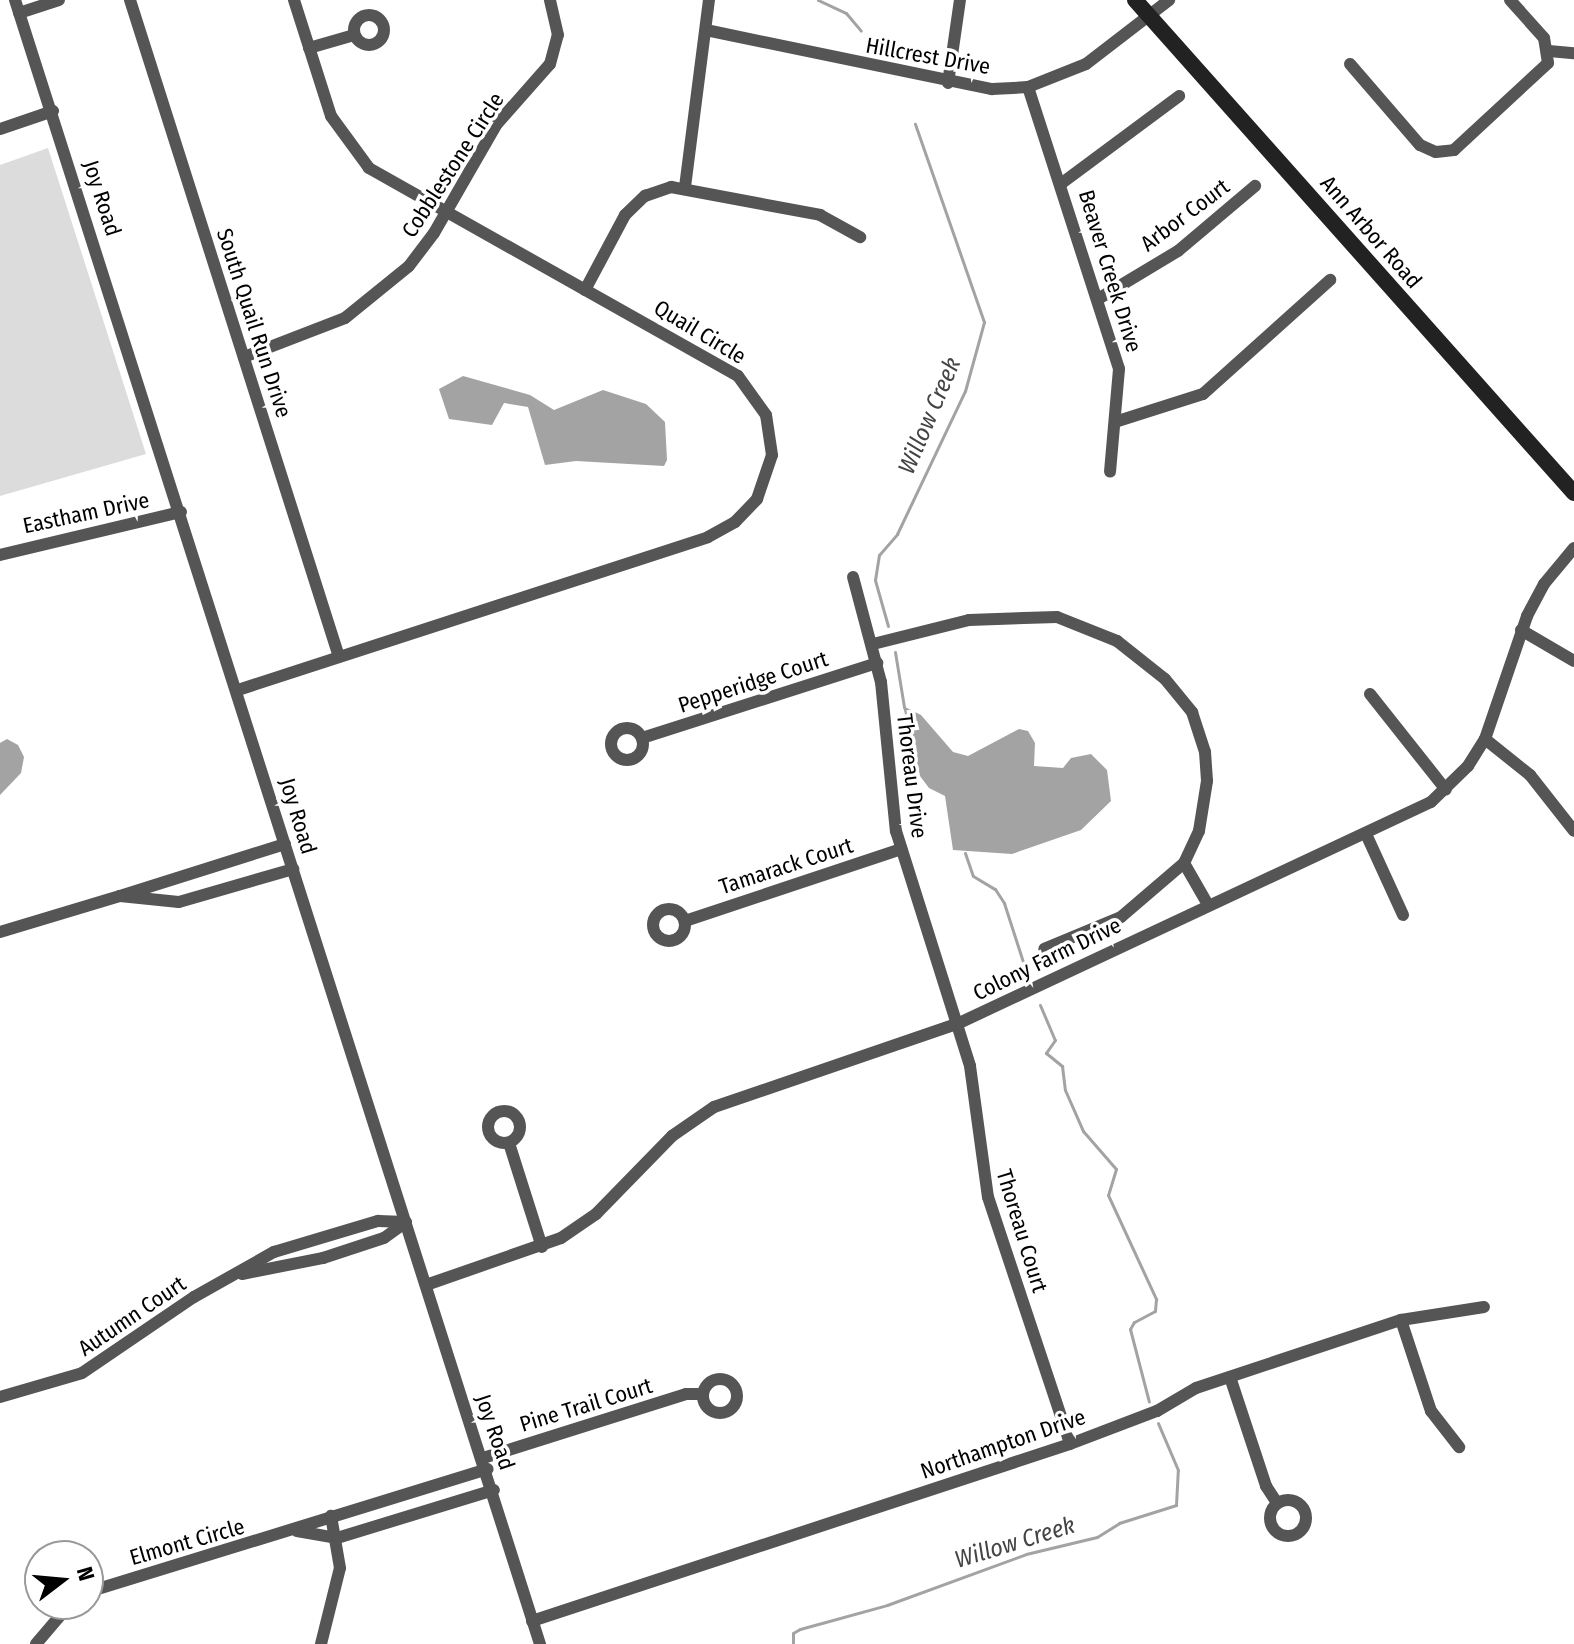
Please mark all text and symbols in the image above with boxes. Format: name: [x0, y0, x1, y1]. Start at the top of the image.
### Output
street label: Hillcrest Drive: [864, 32, 992, 80]
street label: Cobblestone Circle: [396, 88, 510, 242]
street label: Joy Road: [77, 157, 127, 239]
street label: Ann Arbor Road: [1315, 170, 1427, 294]
street label: Arbor Court: [1136, 173, 1234, 257]
street label: Beaver Creek Drive: [1073, 187, 1147, 355]
street label: South Quail Run Drive: [211, 225, 297, 421]
street label: Quail Circle: [649, 294, 751, 370]
water label: Willow Creek: [893, 353, 967, 479]
street label: Eastham Drive: [21, 487, 151, 539]
street label: Pepperidge Court: [675, 645, 831, 719]
street label: Thoreau Drive: [891, 712, 933, 840]
street label: Joy Road: [274, 775, 322, 857]
street label: Tamarack Court: [716, 832, 856, 900]
street label: Colony Farm Drive: [969, 912, 1125, 1006]
street label: Thoreau Court: [991, 1166, 1053, 1296]
street label: Autumn Court: [73, 1270, 191, 1362]
street label: Pine Trail Court: [517, 1372, 655, 1438]
street label: Joy Road: [470, 1391, 520, 1473]
street label: Northampton Drive: [917, 1403, 1089, 1485]
water label: Willow Creek: [952, 1511, 1078, 1575]
street label: Elmont Circle: [127, 1513, 247, 1571]
north arrow: [24, 1540, 104, 1620]
text: N: [71, 1564, 100, 1584]

